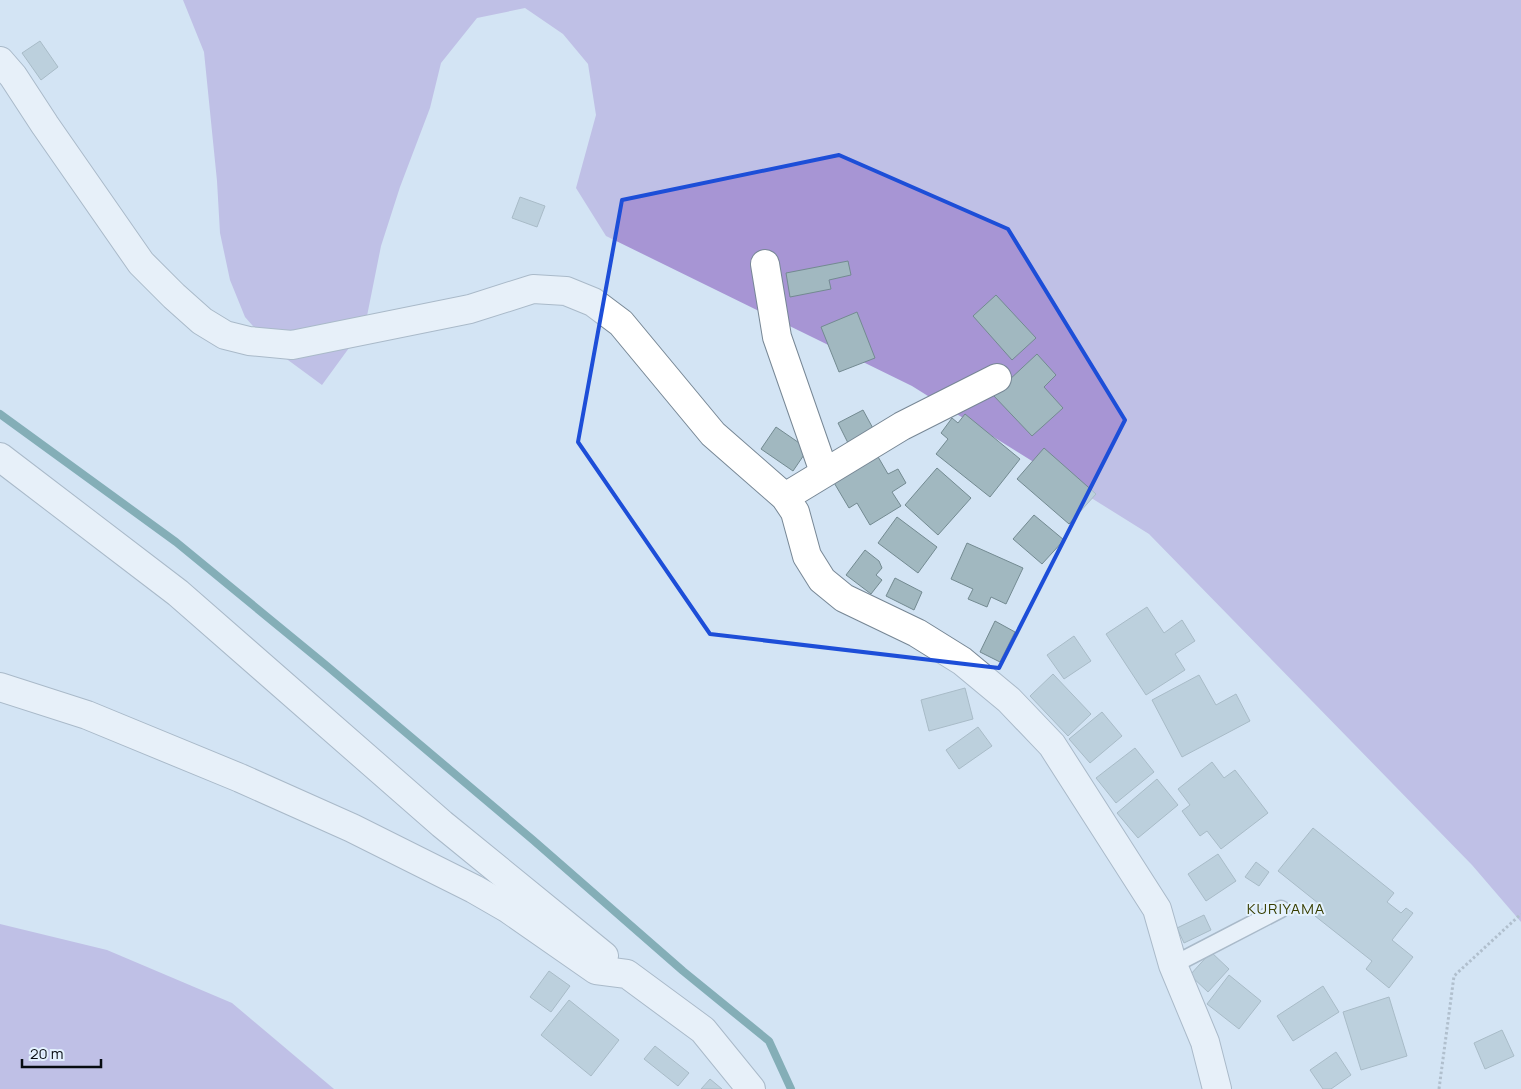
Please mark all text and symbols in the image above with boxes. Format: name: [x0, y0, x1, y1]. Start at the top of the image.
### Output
district label: KURIYAMA: [1247, 898, 1325, 919]
scale bar: [22, 1036, 101, 1068]
text: 20 m: [30, 1043, 63, 1064]

